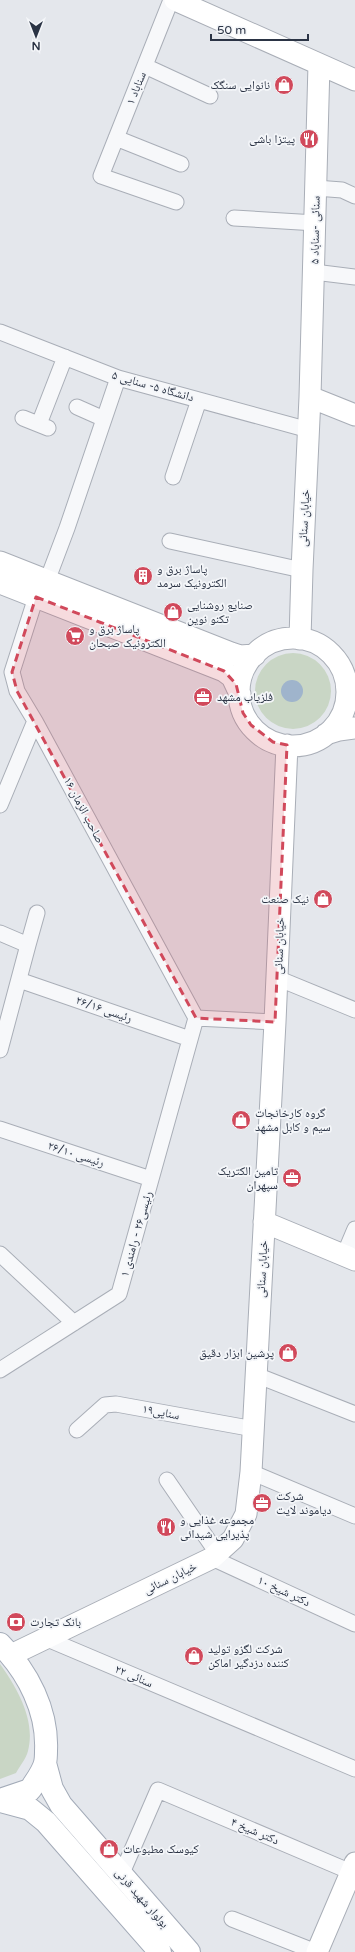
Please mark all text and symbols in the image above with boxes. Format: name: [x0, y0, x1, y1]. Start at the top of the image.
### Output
north arrow: [16, 16, 56, 56]
scale bar: [211, 16, 308, 42]
text: 50 m: [217, 23, 246, 37]
text: N: [32, 39, 40, 52]
street label: سناباد ۱: [123, 69, 149, 107]
shop icon: نانوایی سنگک: [273, 74, 295, 96]
place label: نانوایی سنگک: [210, 78, 270, 92]
restaurant icon: پیتزا باشی: [298, 128, 320, 150]
place label: پیتزا باشی: [249, 132, 295, 146]
street label: سنائی -سناباد ۵: [307, 196, 323, 264]
street label: دانشگاه ۵- سنایی ۵: [110, 368, 196, 405]
street label: خیابان سنائی: [296, 489, 313, 547]
place label: پاساژ برق و الکترونیک سرمد: [157, 562, 227, 590]
building icon: پاساژ برق و الکترونیک سرمد: [132, 565, 154, 587]
place label: صنایع روشنایی تکنو نوین: [187, 598, 253, 626]
shop icon: صنایع روشنایی تکنو نوین: [162, 601, 184, 623]
place label: پاساژ برق و الکترونیک صبحان: [89, 622, 166, 650]
supermarket icon: پاساژ برق و الکترونیک صبحان: [64, 625, 86, 647]
office icon: فلزیاب مشهد: [192, 686, 214, 708]
place label: فلزیاب مشهد: [217, 690, 273, 704]
street label: صاحب الزمان ۱۶: [60, 775, 107, 846]
shop icon: نیک صنعت: [312, 888, 334, 910]
place label: نیک صنعت: [261, 892, 309, 906]
street label: خیابان سنائی: [271, 917, 287, 975]
street label: رئیسی ۲۶/۱۶: [74, 993, 134, 1025]
place label: گروه کارخانجات سیم و کابل مشهد: [255, 1106, 331, 1135]
shop icon: گروه کارخانجات سیم و کابل مشهد: [230, 1109, 252, 1131]
street label: رئیسی ۲۶/۱۰: [46, 1138, 106, 1170]
place label: تامین الکتریک سپهران: [217, 1164, 278, 1192]
office icon: تامین الکتریک سپهران: [281, 1167, 303, 1189]
street label: رئیسی۲۶ - رامندی ۱: [117, 1189, 155, 1278]
street label: خیابان سنائی: [254, 1240, 271, 1298]
shop icon: پرشین ابزار دقیق: [277, 1342, 299, 1364]
place label: پرشین ابزار دقیق: [199, 1346, 274, 1360]
street label: سنایی۱۹: [141, 1402, 181, 1423]
place label: شرکت دیاموند لایت: [276, 1489, 331, 1517]
office icon: شرکت دیاموند لایت: [251, 1492, 273, 1514]
place label: مجموعه غذایی و پذیرایی شیدائی: [180, 1513, 254, 1541]
restaurant icon: مجموعه غذایی و پذیرایی شیدائی: [155, 1516, 177, 1538]
street label: خیابان سنائی: [141, 1559, 199, 1597]
street label: دکتر شیخ ۱۰: [255, 1573, 313, 1609]
bank icon: بانک تجارت: [5, 1611, 27, 1633]
place label: بانک تجارت: [30, 1615, 81, 1629]
place label: شرکت لگزو تولید کننده دزدگیر اماکن: [208, 1642, 289, 1670]
shop icon: شرکت لگزو تولید کننده دزدگیر اماکن: [183, 1645, 205, 1667]
street label: سنائی ۲۲: [113, 1662, 155, 1690]
street label: دکتر شیخ ۴: [229, 1815, 281, 1848]
shop icon: کیوسک مطبوعات: [98, 1838, 120, 1860]
place label: کیوسک مطبوعات: [123, 1842, 199, 1856]
street label: بولوار شهید قرنی: [112, 1865, 172, 1931]

